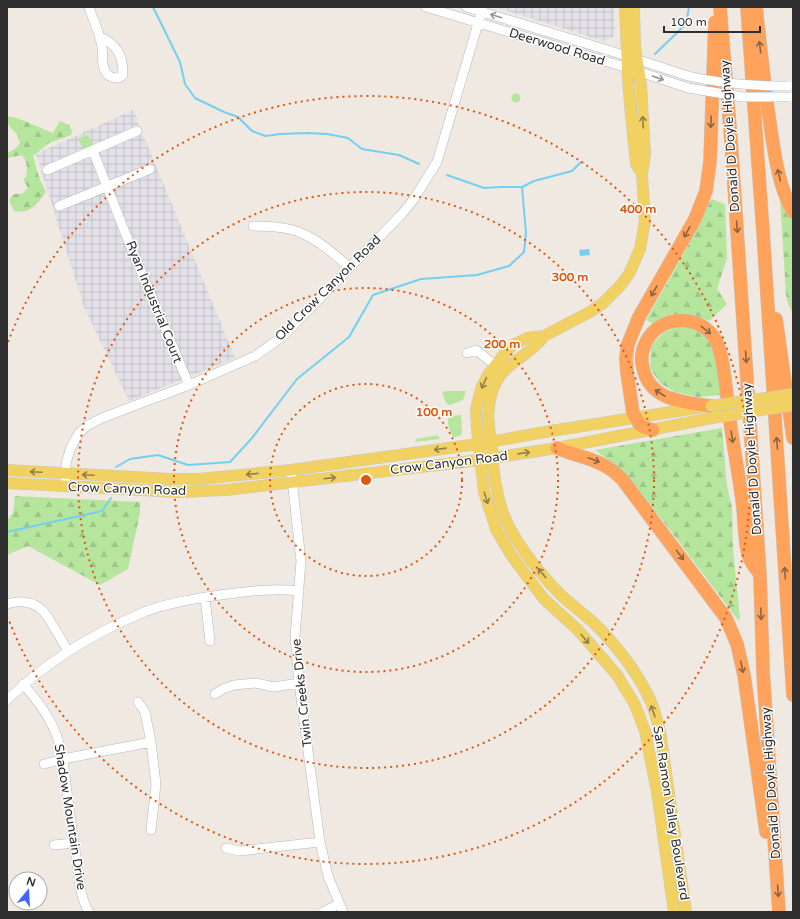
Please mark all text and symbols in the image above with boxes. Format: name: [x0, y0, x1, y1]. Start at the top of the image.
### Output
scale bar: [664, 8, 760, 34]
one-way arrow: [490, 12, 503, 19]
text: 100 m: [670, 15, 707, 29]
street label: Deerwood Road: [507, 25, 607, 69]
one-way arrow: [756, 41, 764, 54]
street label: Donald D Doyle Highway: [717, 60, 743, 212]
one-way arrow: [651, 75, 664, 82]
one-way arrow: [707, 115, 715, 128]
one-way arrow: [640, 116, 647, 129]
one-way arrow: [775, 169, 782, 182]
text: 400 m: [620, 202, 656, 216]
one-way arrow: [733, 220, 741, 233]
one-way arrow: [683, 226, 691, 238]
street label: Old Crow Canyon Road: [272, 232, 384, 344]
street label: Ryan Industrial Court: [122, 239, 186, 365]
text: 300 m: [552, 270, 588, 284]
one-way arrow: [649, 285, 657, 297]
one-way arrow: [700, 325, 711, 334]
text: 200 m: [484, 337, 520, 351]
one-way arrow: [742, 350, 749, 363]
one-way arrow: [480, 377, 487, 389]
street label: Donald D Doyle Highway: [739, 383, 765, 535]
one-way arrow: [655, 389, 666, 398]
text: 100 m: [416, 405, 452, 419]
one-way arrow: [728, 431, 736, 444]
one-way arrow: [773, 437, 780, 450]
one-way arrow: [434, 445, 447, 453]
street label: Crow Canyon Road: [389, 448, 509, 478]
one-way arrow: [518, 449, 531, 457]
one-way arrow: [587, 457, 599, 465]
one-way arrow: [30, 469, 43, 476]
one-way arrow: [246, 470, 259, 478]
one-way arrow: [82, 471, 95, 479]
centre of rings: [359, 473, 373, 487]
one-way arrow: [323, 474, 336, 481]
street label: Crow Canyon Road: [68, 479, 186, 499]
one-way arrow: [483, 491, 490, 504]
one-way arrow: [676, 549, 684, 560]
one-way arrow: [538, 567, 546, 578]
one-way arrow: [781, 567, 789, 580]
one-way arrow: [758, 607, 765, 620]
one-way arrow: [581, 634, 590, 644]
street label: Twin Creeks Drive: [288, 638, 316, 748]
one-way arrow: [738, 660, 746, 673]
one-way arrow: [649, 705, 657, 717]
street label: Donald D Doyle Highway: [758, 707, 784, 859]
street label: San Ramon Valley Boulevard: [649, 725, 693, 901]
street label: Shadow Mountain Drive: [51, 743, 89, 891]
north arrow: [8, 871, 48, 911]
text: N: [25, 874, 37, 890]
one-way arrow: [775, 884, 782, 897]

